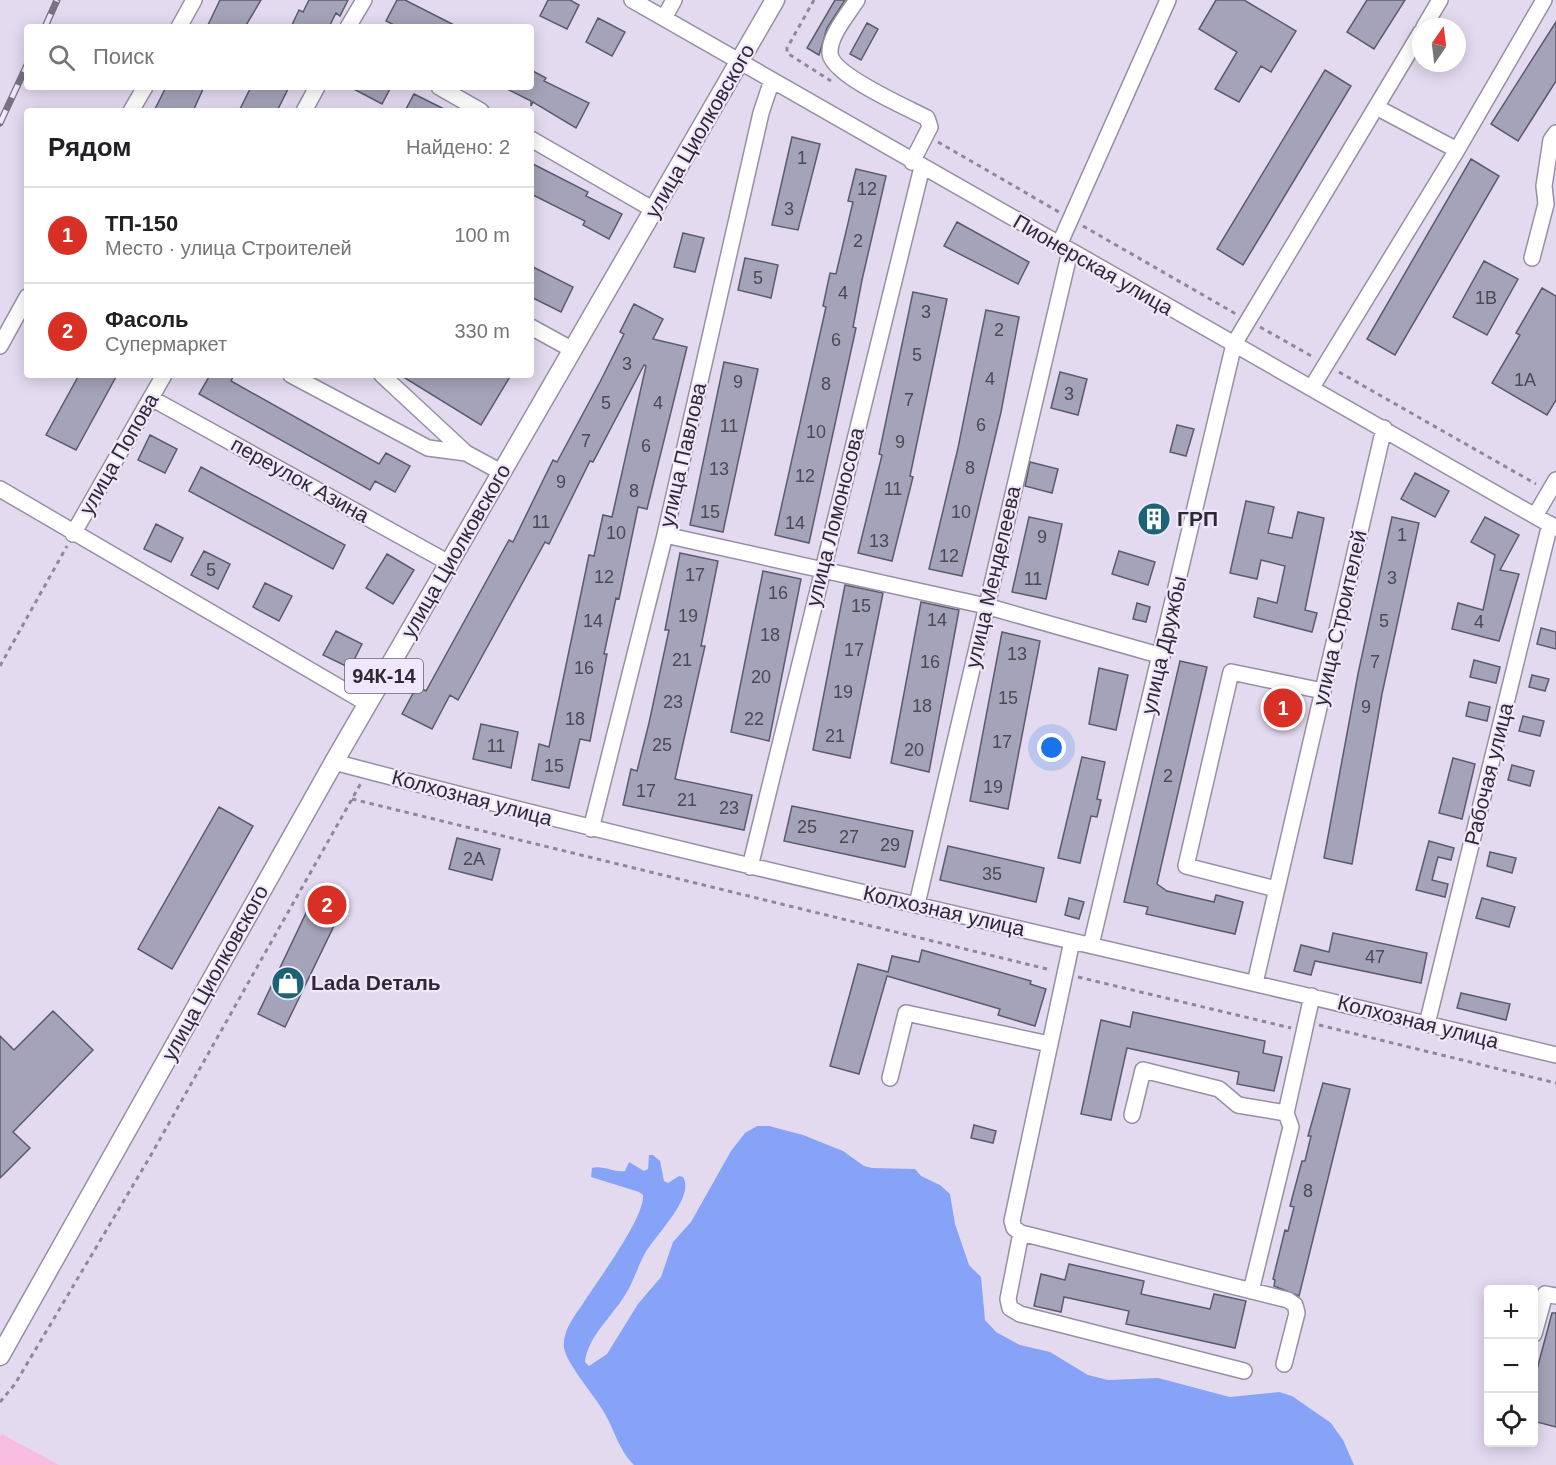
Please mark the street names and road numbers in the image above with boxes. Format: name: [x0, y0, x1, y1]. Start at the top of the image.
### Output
street label: улица Циолковского: [640, 40, 759, 222]
street label: Пионерская улица: [1009, 210, 1177, 320]
street label: улица Павлова: [655, 380, 710, 529]
street label: улица Попова: [75, 389, 163, 518]
street label: улица Ломоносова: [801, 425, 868, 609]
street label: переулок Азина: [227, 432, 373, 527]
street label: улица Циолковского: [396, 460, 515, 642]
street label: улица Менделеева: [960, 483, 1025, 670]
street label: улица Строителей: [1308, 528, 1371, 708]
street label: улица Дружбы: [1136, 573, 1191, 716]
road number: 94К-14: [345, 659, 423, 693]
street label: Рабочая улица: [1460, 700, 1517, 847]
street label: Колхозная улица: [389, 765, 555, 830]
street label: улица Циолковского: [157, 881, 272, 1064]
street label: Колхозная улица: [861, 881, 1028, 940]
street label: Колхозная улица: [1335, 990, 1501, 1053]

